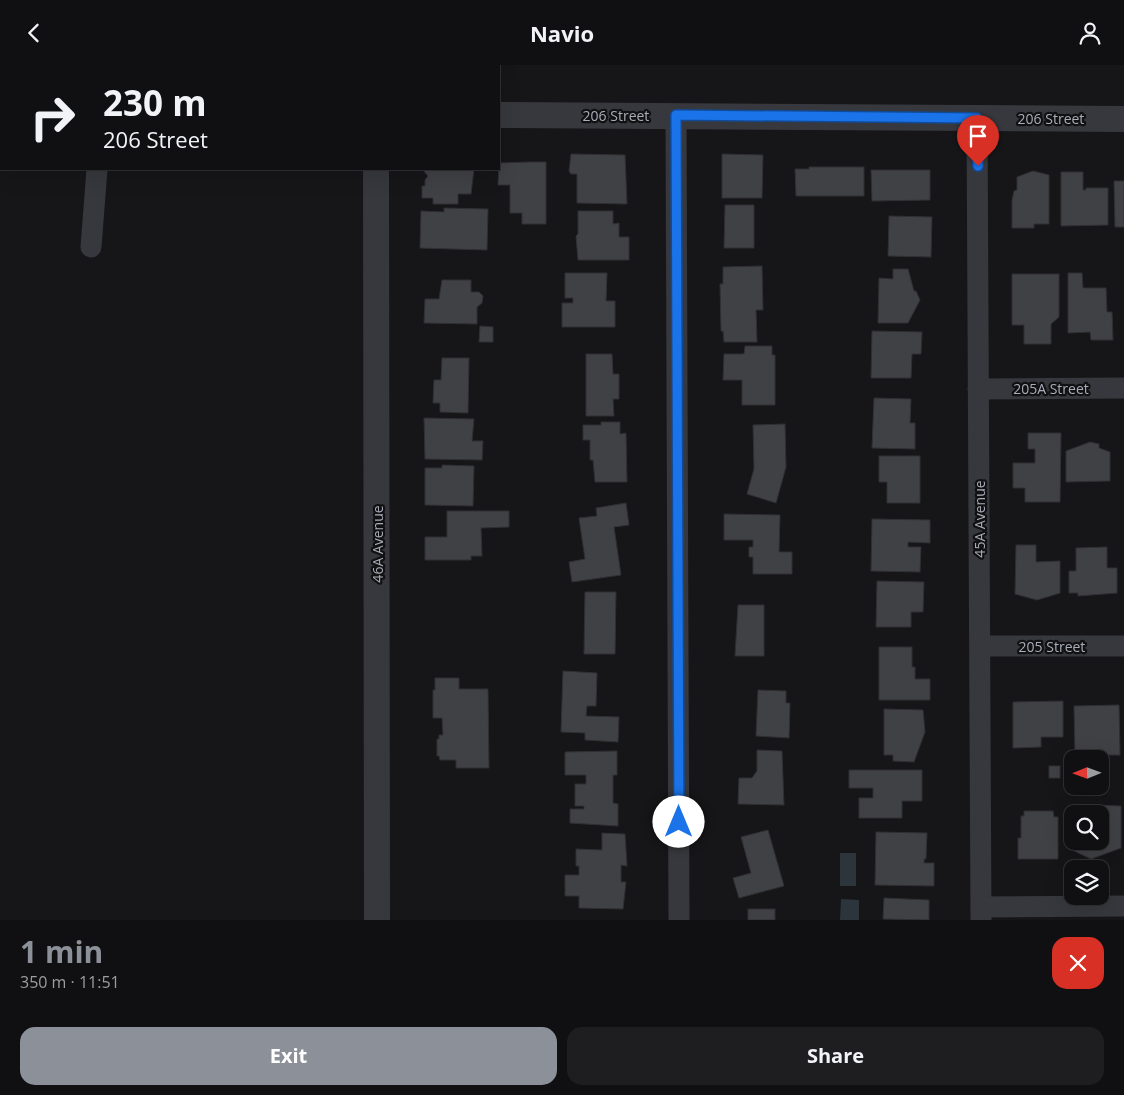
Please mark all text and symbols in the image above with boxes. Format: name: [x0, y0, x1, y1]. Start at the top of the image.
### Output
text: Navio: [530, 18, 594, 48]
icon: back: [20, 19, 48, 47]
icon: person: [1076, 19, 1104, 47]
text: 230 m: [103, 79, 207, 126]
icon: right: [20, 85, 85, 150]
street label: 206 Street: [583, 106, 649, 125]
street label: 206 Street: [1018, 109, 1084, 128]
pin: [957, 115, 999, 166]
icon: arrive: [964, 122, 992, 150]
text: 206 Street: [103, 124, 208, 154]
street label: 205A Street: [1013, 379, 1089, 398]
street label: 45A Avenue: [970, 480, 989, 558]
street label: 46A Avenue: [368, 505, 387, 583]
street label: 205 Street: [1019, 637, 1085, 656]
north arrow: [1064, 750, 1109, 795]
map controls: [1064, 750, 1109, 905]
position arrow: [652, 795, 704, 847]
button: search: [1064, 805, 1109, 850]
button: layers: [1064, 860, 1109, 905]
text: 1 min: [20, 931, 103, 972]
button: close: [1052, 937, 1104, 989]
text: 350 m · 11:51: [20, 971, 120, 993]
button: Exit: [20, 1027, 557, 1085]
button: Share: [567, 1027, 1104, 1085]

